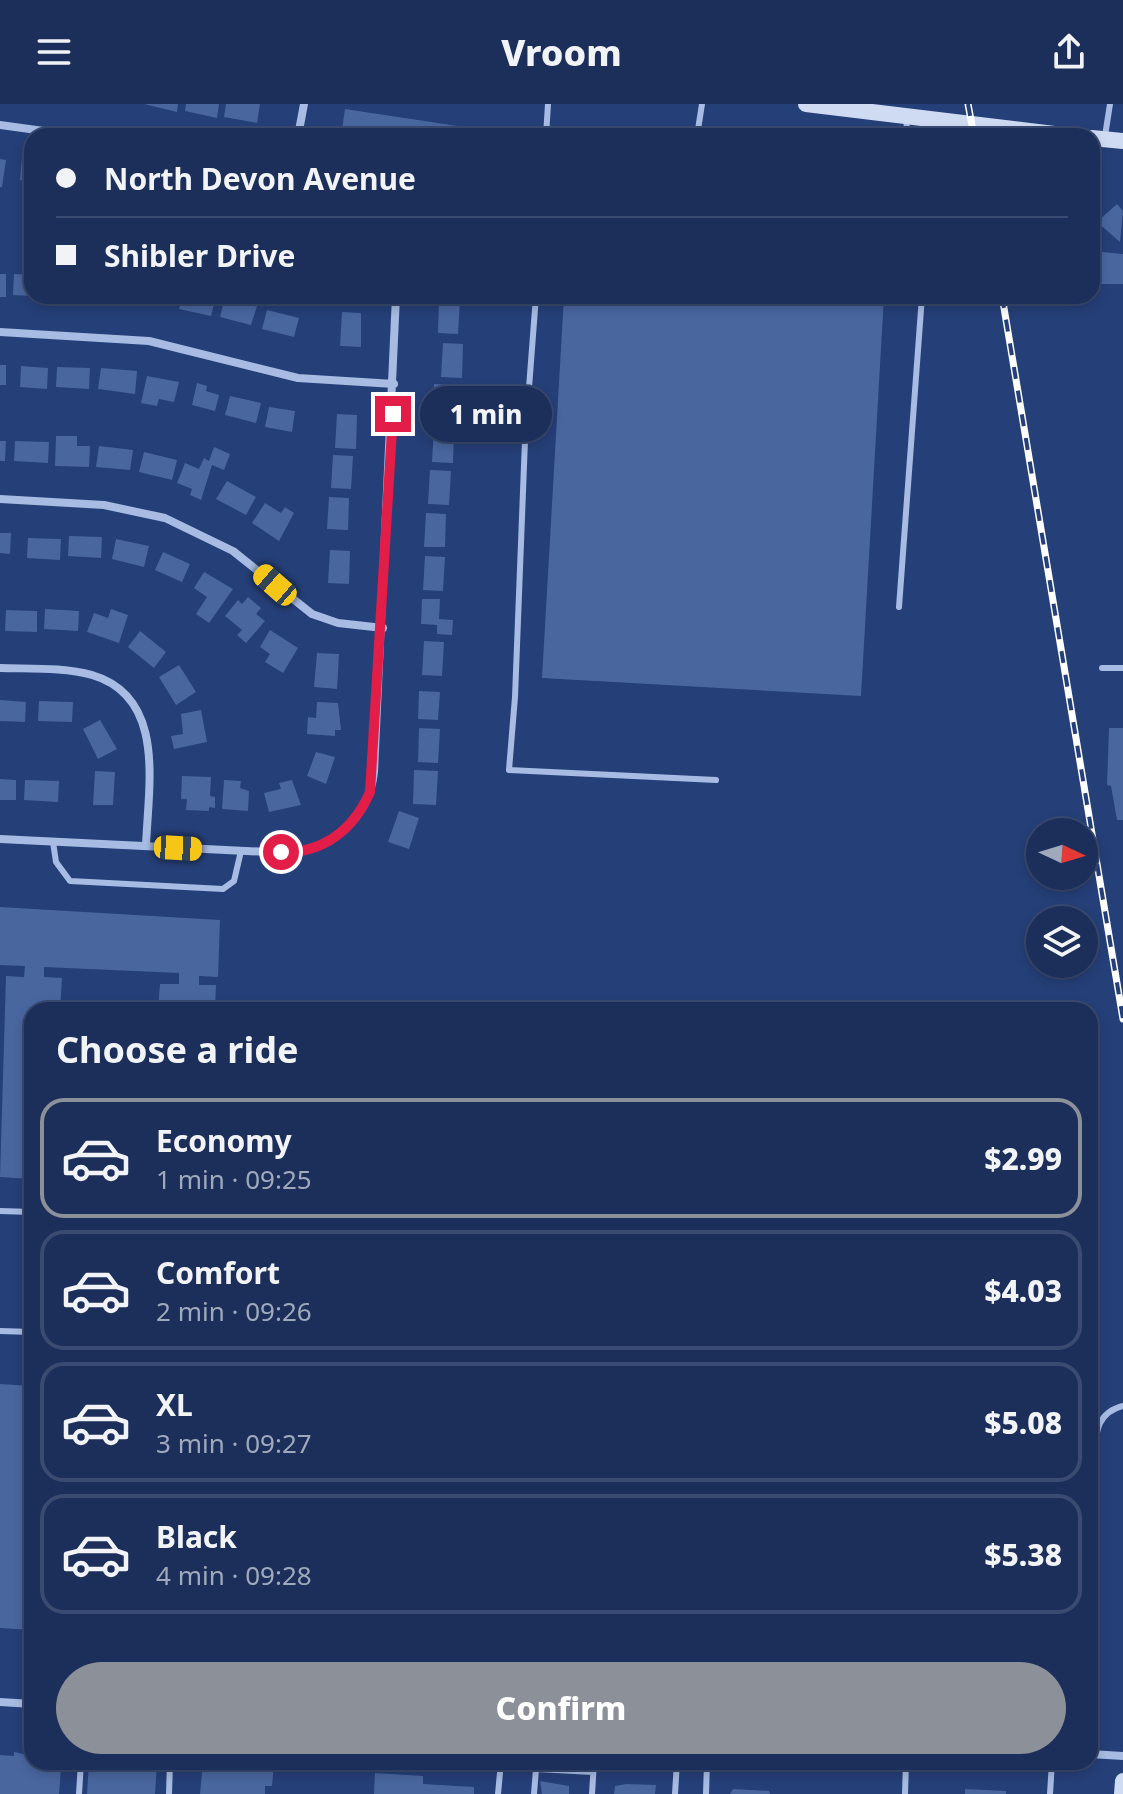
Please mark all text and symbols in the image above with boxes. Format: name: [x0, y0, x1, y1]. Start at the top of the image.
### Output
text: Vroom: [501, 28, 622, 77]
icon: menu: [32, 30, 76, 74]
icon: share: [1047, 30, 1091, 74]
text: North Devon Avenue: [104, 158, 416, 199]
text: Shibler Drive: [104, 235, 295, 276]
callout: 1 min: [421, 386, 553, 442]
route end: [375, 396, 411, 432]
text: 1 min: [450, 396, 522, 432]
car: [249, 560, 301, 610]
north arrow: [1026, 818, 1098, 890]
map controls: [1026, 818, 1098, 978]
route start: [263, 834, 299, 870]
car: [153, 835, 203, 861]
button: layers: [1026, 906, 1098, 978]
text: Choose a ride: [56, 1025, 298, 1074]
text: Economy: [156, 1120, 292, 1161]
icon: car: [60, 1122, 132, 1194]
text: $2.99: [984, 1138, 1062, 1179]
text: 1 min · 09:25: [156, 1161, 312, 1197]
text: Comfort: [156, 1252, 280, 1293]
icon: car: [60, 1254, 132, 1326]
text: $4.03: [984, 1270, 1062, 1311]
text: 2 min · 09:26: [156, 1293, 312, 1329]
text: XL: [156, 1384, 193, 1425]
icon: car: [60, 1386, 132, 1458]
text: $5.08: [984, 1402, 1062, 1443]
text: 3 min · 09:27: [156, 1425, 312, 1461]
text: Black: [156, 1516, 237, 1557]
icon: car: [60, 1518, 132, 1590]
text: $5.38: [984, 1534, 1062, 1575]
text: 4 min · 09:28: [156, 1557, 312, 1593]
button: Confirm: [56, 1662, 1066, 1754]

